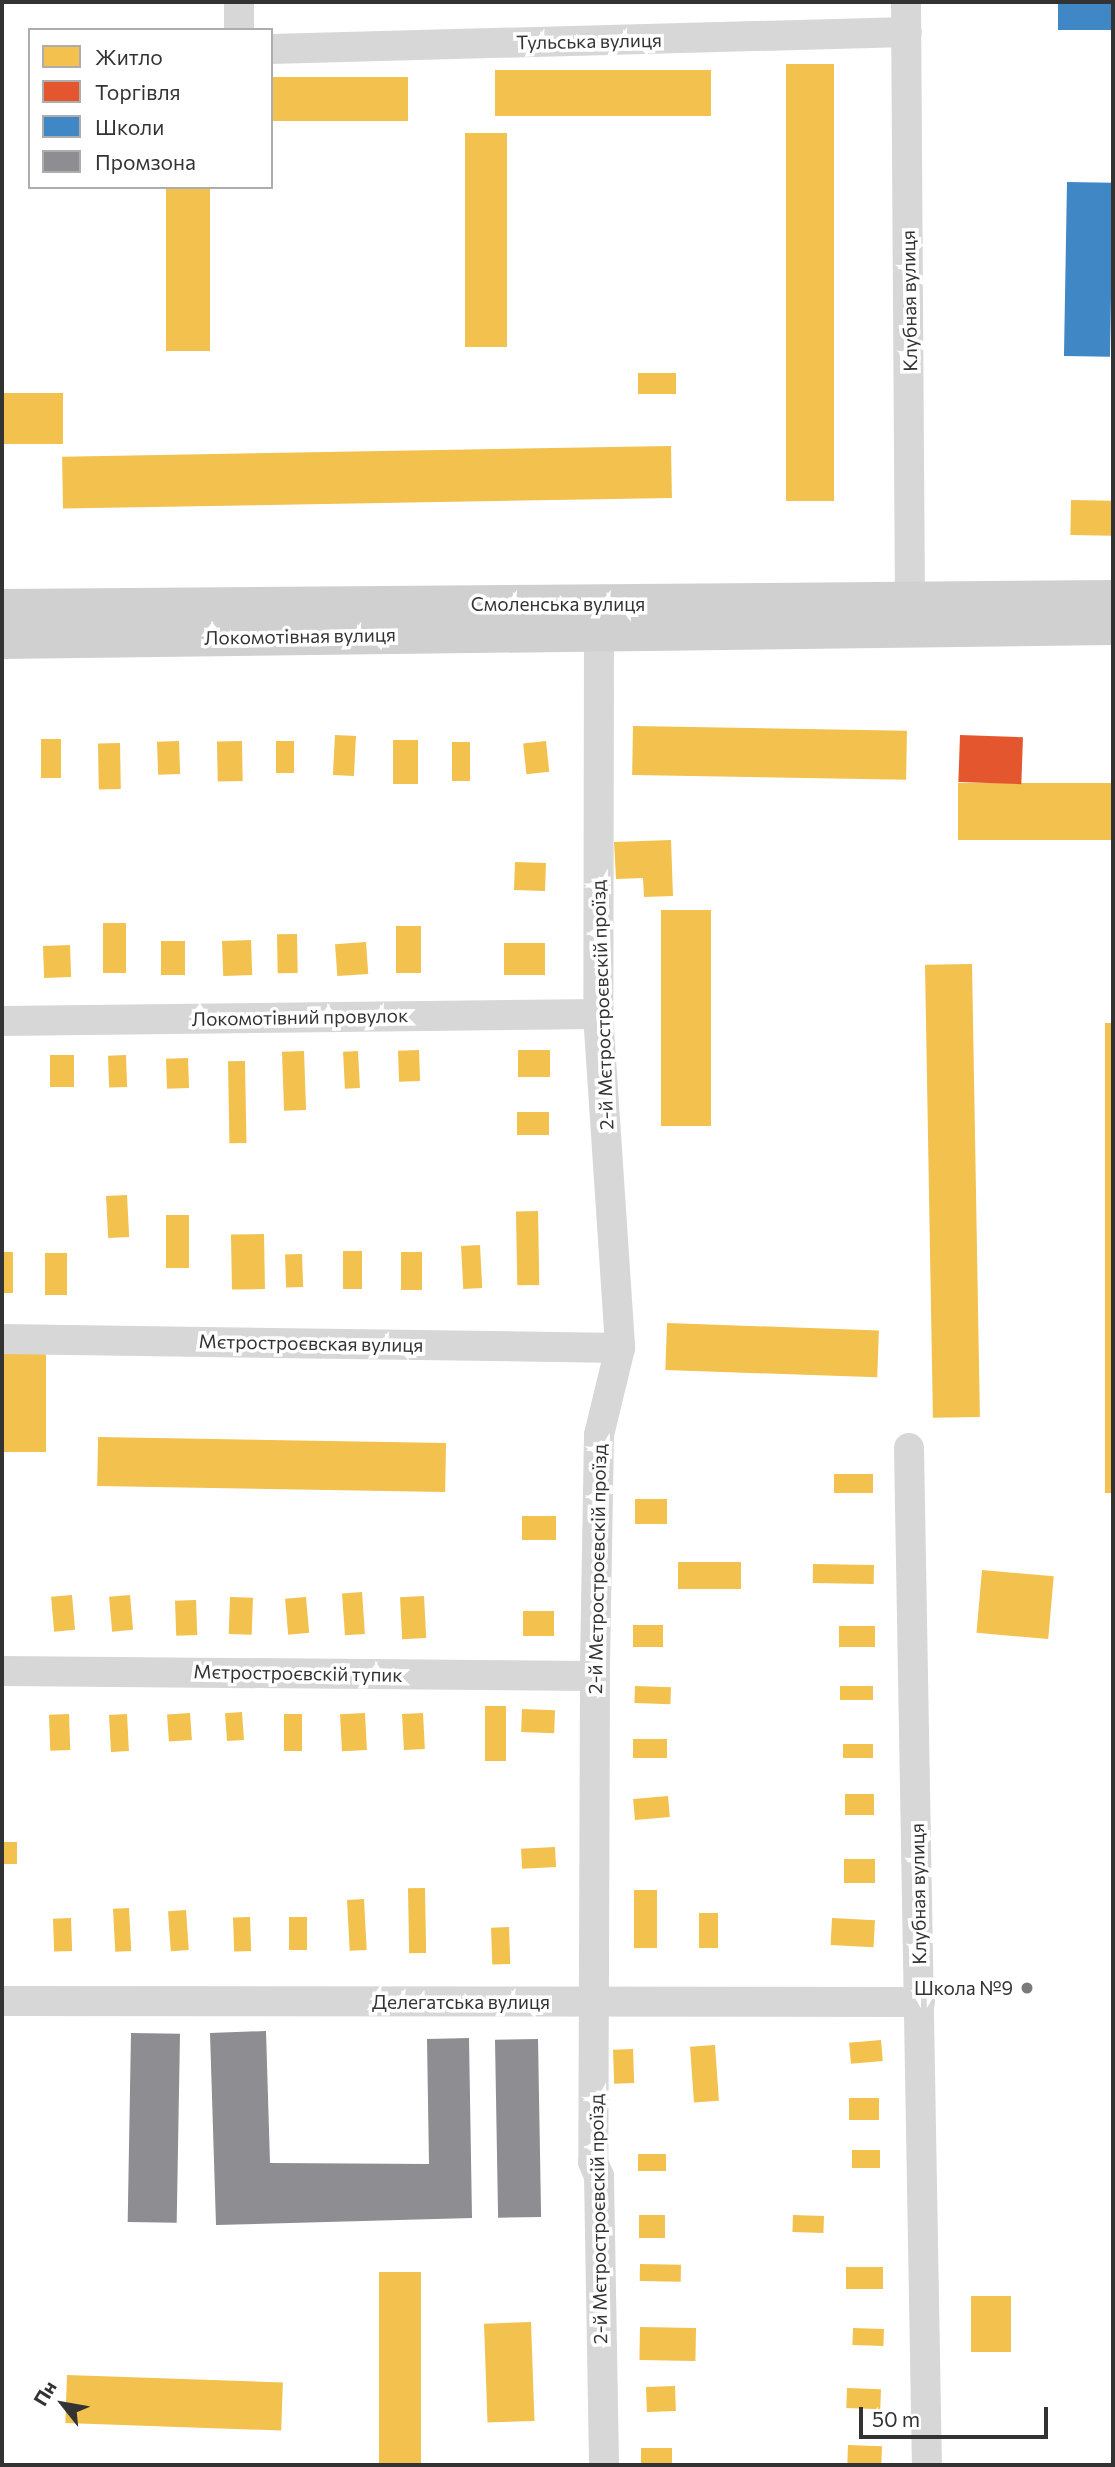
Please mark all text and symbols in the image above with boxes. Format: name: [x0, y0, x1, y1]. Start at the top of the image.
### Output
legend: [28, 28, 273, 189]
street label: Тульська вулиця: [516, 28, 662, 54]
text: Житло: [95, 44, 163, 69]
text: Торгівля: [95, 79, 181, 104]
text: Школи: [95, 114, 164, 139]
text: Промзона: [95, 149, 196, 174]
street label: Клубная вулиця: [896, 230, 922, 372]
street label: Смоленська вулиця: [471, 593, 645, 615]
street label: Локомотівная вулиця: [204, 623, 396, 649]
street label: 2-й Мєтростроєвскій проїзд: [586, 880, 618, 1130]
street label: Локомотівний провулок: [192, 1004, 408, 1030]
street label: Мєтростроєвская вулиця: [199, 1330, 423, 1356]
street label: 2-й Мєтростроєвскій проїзд: [583, 1444, 611, 1694]
street label: Мєтростроєвскій тупик: [193, 1660, 403, 1686]
street label: Клубная вулиця: [905, 1823, 931, 1965]
place label: Школа №9: [914, 1977, 1013, 1999]
marker: Школа №9: [1019, 1980, 1035, 1996]
street label: Делегатська вулиця: [372, 1991, 550, 2013]
street label: 2-й Мєтростроєвскій проїзд: [584, 2094, 612, 2344]
north arrow: [28, 2369, 98, 2439]
text: Пн: [28, 2376, 61, 2410]
scale bar: [863, 2394, 1052, 2438]
text: 50 m: [872, 2406, 920, 2431]

